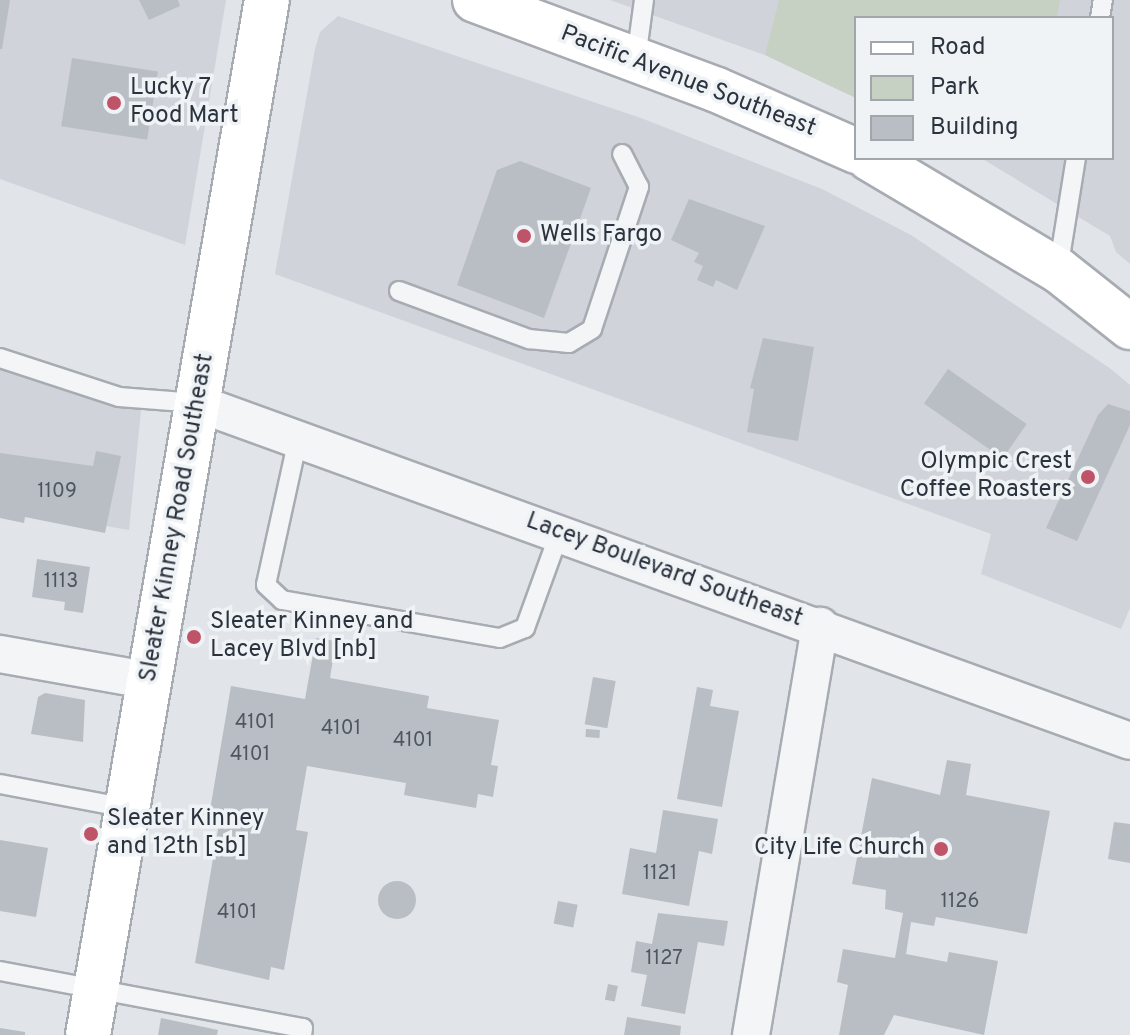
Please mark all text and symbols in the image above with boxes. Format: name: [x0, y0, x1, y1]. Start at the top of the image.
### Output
legend: [854, 16, 1114, 160]
street label: Pacific Avenue Southeast: [556, 20, 820, 144]
text: Road: [930, 33, 986, 63]
text: Park: [930, 73, 980, 103]
place label: Lucky 7 Food Mart: [130, 75, 239, 131]
marker: Lucky 7 Food Mart: [105, 94, 123, 112]
text: Building: [930, 113, 1019, 143]
place label: Wells Fargo: [540, 222, 662, 250]
marker: Wells Fargo: [515, 227, 533, 245]
street label: Sleater Kinney Road Southeast: [135, 351, 221, 685]
place label: Olympic Crest Coffee Roasters: [900, 449, 1072, 505]
marker: Olympic Crest Coffee Roasters: [1079, 468, 1097, 486]
house number: 1109: [37, 480, 77, 504]
street label: Lacey Boulevard Southeast: [522, 507, 806, 635]
house number: 1113: [44, 570, 78, 594]
place label: Sleater Kinney and Lacey Blvd [nb]: [210, 609, 413, 665]
marker: Sleater Kinney and Lacey Blvd [nb]: [185, 628, 203, 646]
house number: 4101: [235, 711, 275, 735]
house number: 4101: [321, 717, 361, 741]
house number: 4101: [393, 729, 433, 753]
house number: 4101: [230, 743, 270, 767]
place label: Sleater Kinney and 12th [sb]: [107, 806, 264, 862]
marker: Sleater Kinney and 12th [sb]: [82, 825, 100, 843]
place label: City Life Church: [754, 835, 925, 863]
marker: City Life Church: [932, 840, 950, 858]
house number: 1121: [643, 862, 677, 886]
house number: 1126: [940, 890, 980, 914]
house number: 4101: [217, 901, 257, 925]
house number: 1127: [645, 947, 683, 971]

